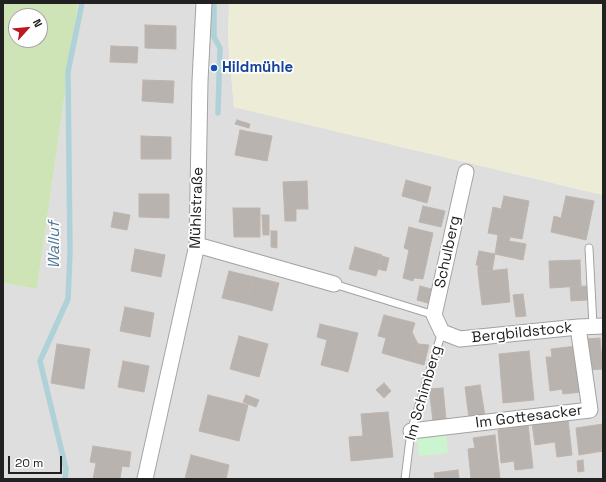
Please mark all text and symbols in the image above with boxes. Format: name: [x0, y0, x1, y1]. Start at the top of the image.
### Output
north arrow: [8, 8, 48, 48]
text: N: [30, 17, 46, 29]
place label: Hildmühle: [222, 59, 293, 77]
marker: Hildmühle: [209, 63, 219, 73]
street label: Mühlstraße: [187, 167, 207, 249]
street label: Schulberg: [432, 214, 464, 290]
water label: Walluf: [45, 221, 65, 269]
street label: Bergbildstock: [471, 319, 573, 347]
street label: Im Schimberg: [402, 343, 446, 443]
street label: Im Gottesacker: [474, 402, 584, 432]
scale bar: [10, 448, 64, 474]
text: 20 m: [15, 455, 43, 471]

